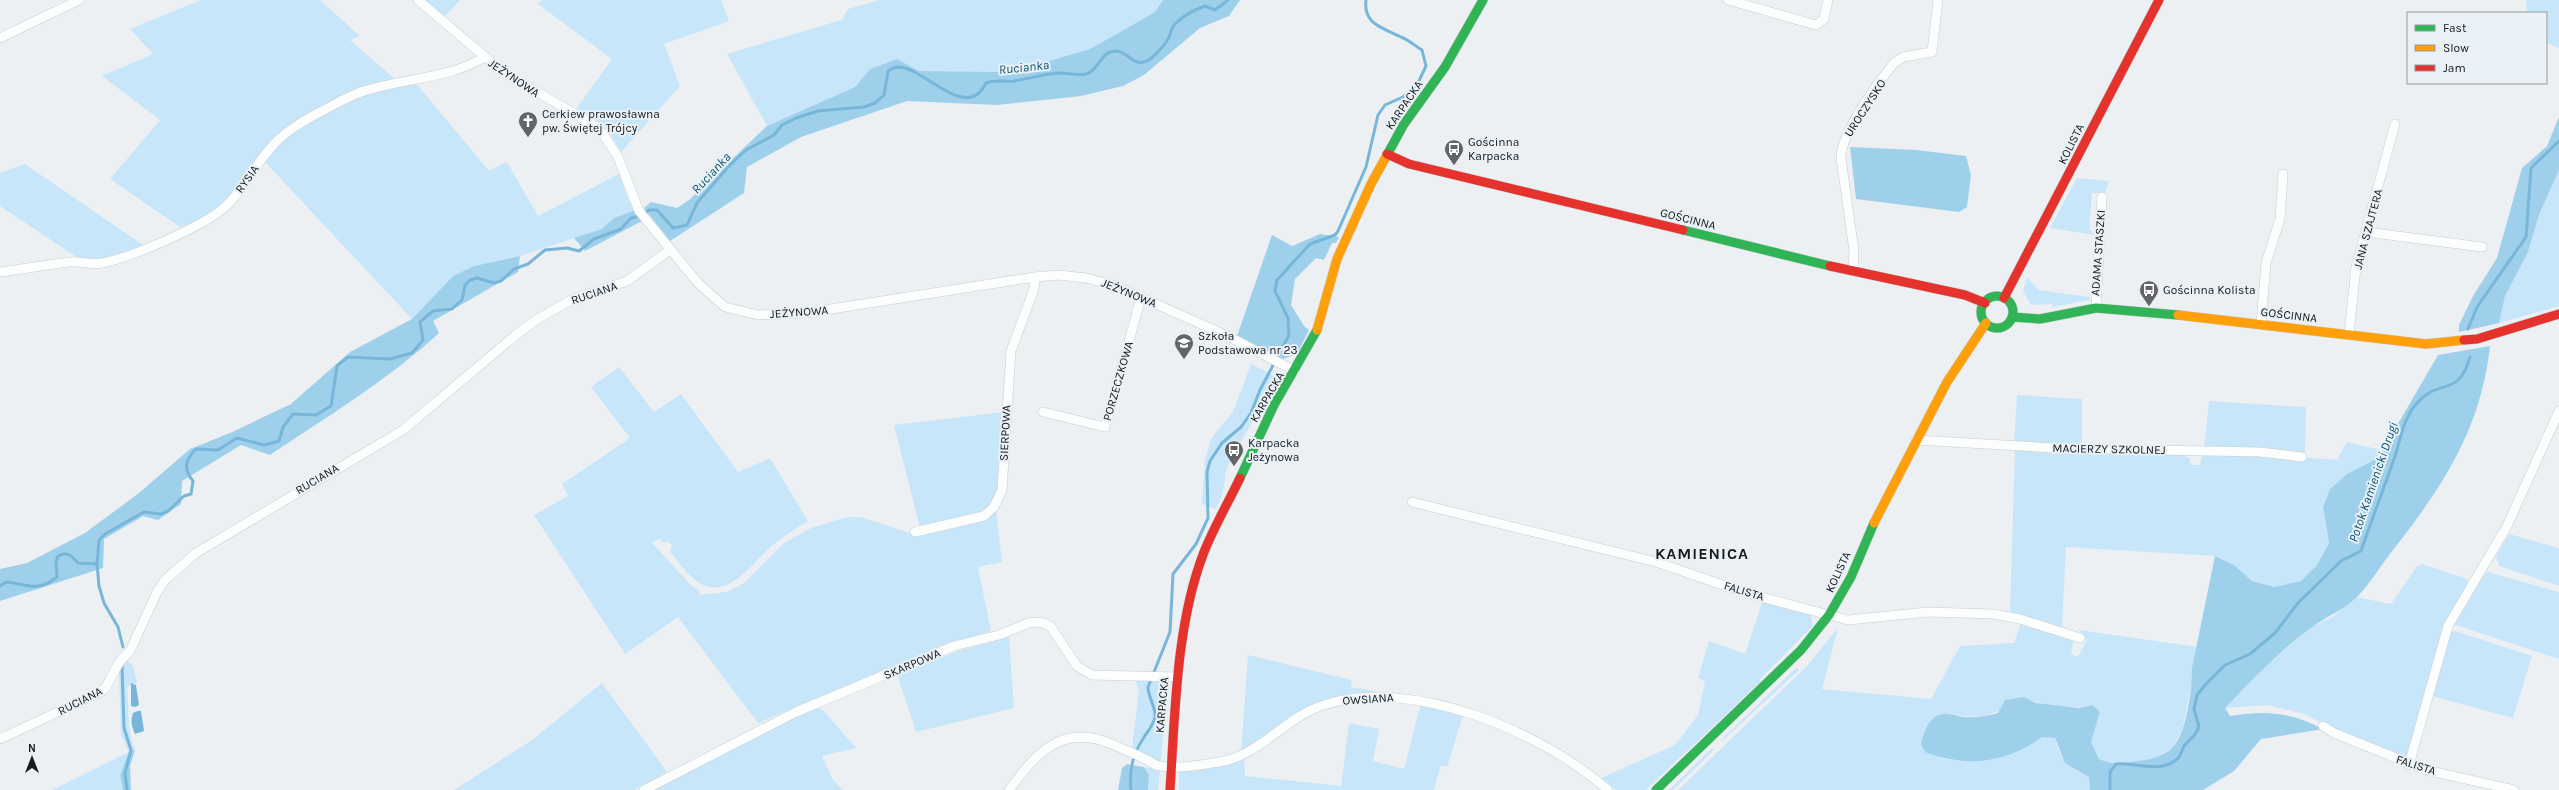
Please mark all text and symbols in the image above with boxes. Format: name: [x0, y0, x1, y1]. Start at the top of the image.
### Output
legend: [2407, 12, 2547, 84]
text: Fast: [2443, 21, 2467, 35]
text: Slow: [2443, 41, 2469, 55]
street label: JEŻYNOWA: [486, 56, 542, 100]
water label: Rucianka: [998, 57, 1050, 77]
text: Jam: [2443, 61, 2466, 75]
street label: UROCZYSKO: [1841, 76, 1889, 139]
street label: KARPACKA: [1382, 78, 1426, 132]
place label: Cerkiew prawosławna pw. Świętej Trójcy: [542, 107, 660, 135]
church icon: Cerkiew prawosławna pw. Świętej Trójcy: [517, 110, 539, 138]
street label: KOLISTA: [2055, 121, 2087, 167]
place label: Gościnna Karpacka: [1468, 135, 1519, 163]
bus stop icon: Gościnna Karpacka: [1443, 138, 1465, 166]
water label: Rucianka: [688, 149, 734, 197]
street label: RYSIA: [232, 162, 262, 196]
street label: JANA SZAJTERA: [2351, 187, 2385, 271]
street label: GOŚCINNA: [1659, 204, 1718, 233]
street label: ADAMA STASZKI: [2088, 209, 2108, 297]
street label: JEŻYNOWA: [1099, 276, 1159, 310]
street label: RUCIANA: [569, 279, 619, 307]
bus stop icon: Gościnna Kolista: [2138, 279, 2160, 307]
place label: Gościnna Kolista: [2163, 283, 2256, 297]
street label: JEŻYNOWA: [769, 303, 829, 321]
street label: GOŚCINNA: [2260, 304, 2318, 325]
place label: Szkoła Podstawowa nr 23: [1198, 329, 1298, 357]
school or university icon: Szkoła Podstawowa nr 23: [1173, 332, 1195, 360]
street label: PORZECZKOWA: [1100, 339, 1136, 422]
street label: KARPACKA: [1247, 369, 1287, 425]
street label: SIERPOWA: [997, 404, 1013, 461]
water label: Potok Kamienicki Drugi: [2345, 420, 2401, 544]
place label: Karpacka Jeżynowa: [1248, 436, 1299, 464]
bus stop icon: Karpacka Jeżynowa: [1223, 439, 1245, 467]
street label: MACIERZY SZKOLNEJ: [2052, 441, 2166, 457]
street label: RUCIANA: [293, 461, 341, 497]
district label: KAMIENICA: [1655, 544, 1749, 563]
street label: KOLISTA: [1822, 549, 1854, 595]
street label: FALISTA: [1722, 578, 1766, 604]
street label: SKARPOWA: [881, 646, 943, 682]
street label: KARPACKA: [1153, 676, 1171, 734]
street label: RUCIANA: [55, 684, 105, 718]
street label: OWSIANA: [1342, 690, 1394, 708]
north arrow: [12, 738, 52, 778]
text: N: [28, 742, 36, 755]
street label: FALISTA: [2394, 752, 2438, 778]

